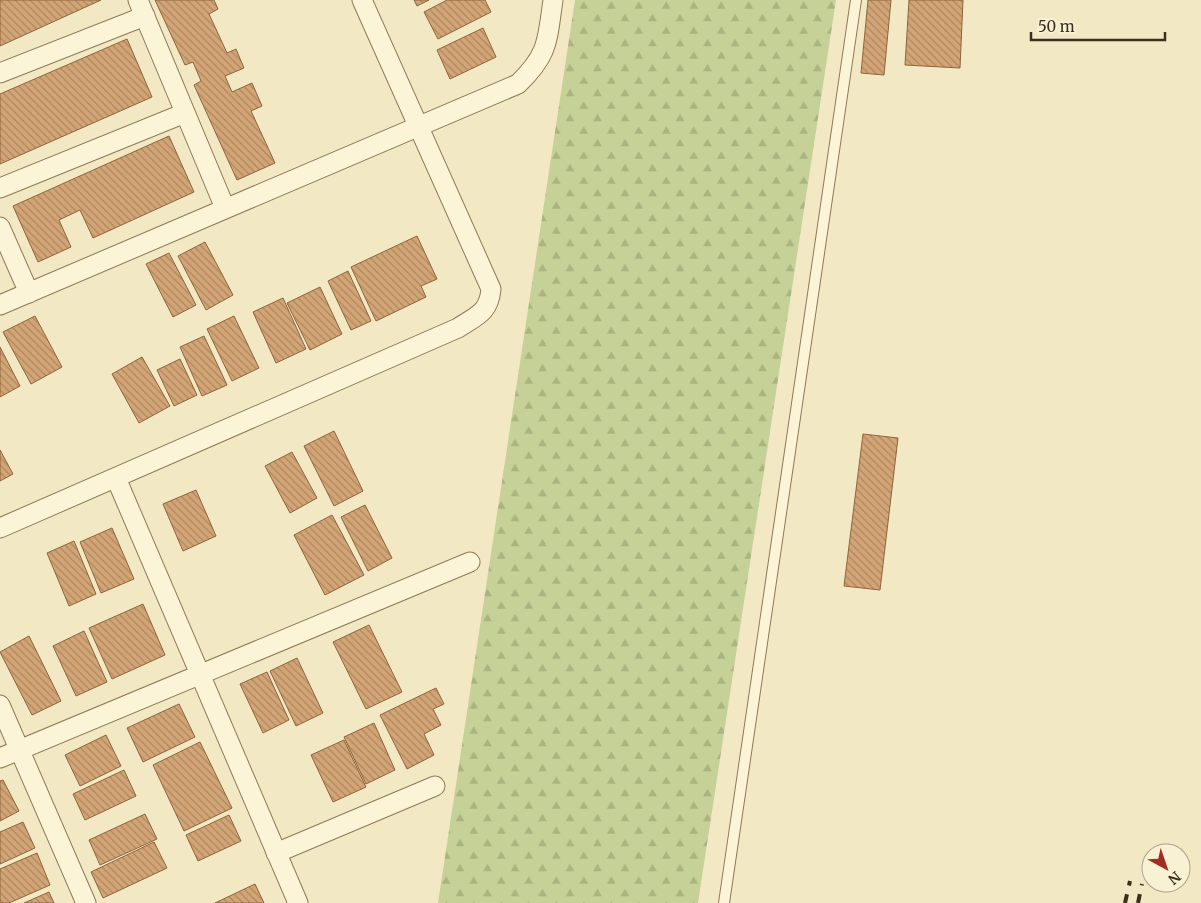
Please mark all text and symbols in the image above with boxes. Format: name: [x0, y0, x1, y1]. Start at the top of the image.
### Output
scale bar: [1031, 10, 1165, 42]
text: 50 m: [1038, 17, 1075, 36]
north arrow: [1141, 843, 1191, 893]
text: N: [1164, 868, 1184, 888]

